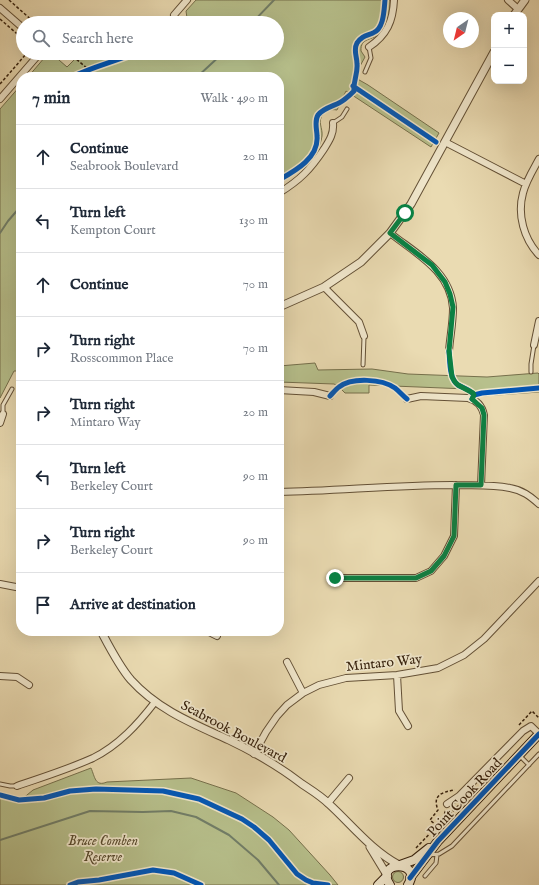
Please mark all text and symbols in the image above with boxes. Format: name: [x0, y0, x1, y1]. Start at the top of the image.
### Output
north arrow: [443, 12, 479, 48]
map controls: [491, 12, 527, 84]
button: +: [491, 12, 527, 48]
search box: [16, 16, 284, 60]
icon: search: [30, 27, 52, 49]
text: Search here: [62, 29, 133, 48]
button: −: [491, 48, 527, 84]
text: 7 min: [32, 88, 70, 109]
text: Walk · 490 m: [200, 90, 268, 107]
text: Continue: [70, 139, 128, 158]
icon: ahead: [32, 146, 54, 168]
text: 20 m: [243, 148, 268, 165]
text: Seabrook Boulevard: [70, 158, 179, 175]
text: Turn left: [70, 203, 126, 222]
route start: [396, 204, 414, 222]
icon: left: [32, 210, 54, 232]
text: 130 m: [239, 212, 268, 229]
text: Kempton Court: [70, 222, 156, 239]
icon: ahead: [32, 274, 54, 296]
text: Continue: [70, 275, 128, 294]
text: 70 m: [243, 276, 268, 293]
text: Turn right: [70, 331, 135, 350]
icon: right: [32, 338, 54, 360]
text: 70 m: [243, 340, 268, 357]
text: Rosscommon Place: [70, 350, 174, 367]
text: Turn right: [70, 395, 135, 414]
icon: right: [32, 402, 54, 424]
text: 20 m: [243, 404, 268, 421]
text: Mintaro Way: [70, 414, 141, 431]
text: Turn left: [70, 459, 126, 478]
icon: left: [32, 466, 54, 488]
text: 90 m: [243, 468, 268, 485]
text: Berkeley Court: [70, 478, 153, 495]
text: Turn right: [70, 523, 135, 542]
icon: right: [32, 530, 54, 552]
text: 90 m: [243, 532, 268, 549]
text: Berkeley Court: [70, 542, 153, 559]
route end: [326, 569, 344, 587]
icon: arrive: [32, 594, 54, 616]
text: Arrive at destination: [70, 595, 196, 614]
street label: Mintaro Way: [345, 650, 423, 676]
street label: Seabrook Boulevard: [178, 697, 290, 768]
street label: Point Cook Road: [424, 754, 506, 841]
park label: Bruce Comben Reserve: [68, 832, 138, 866]

